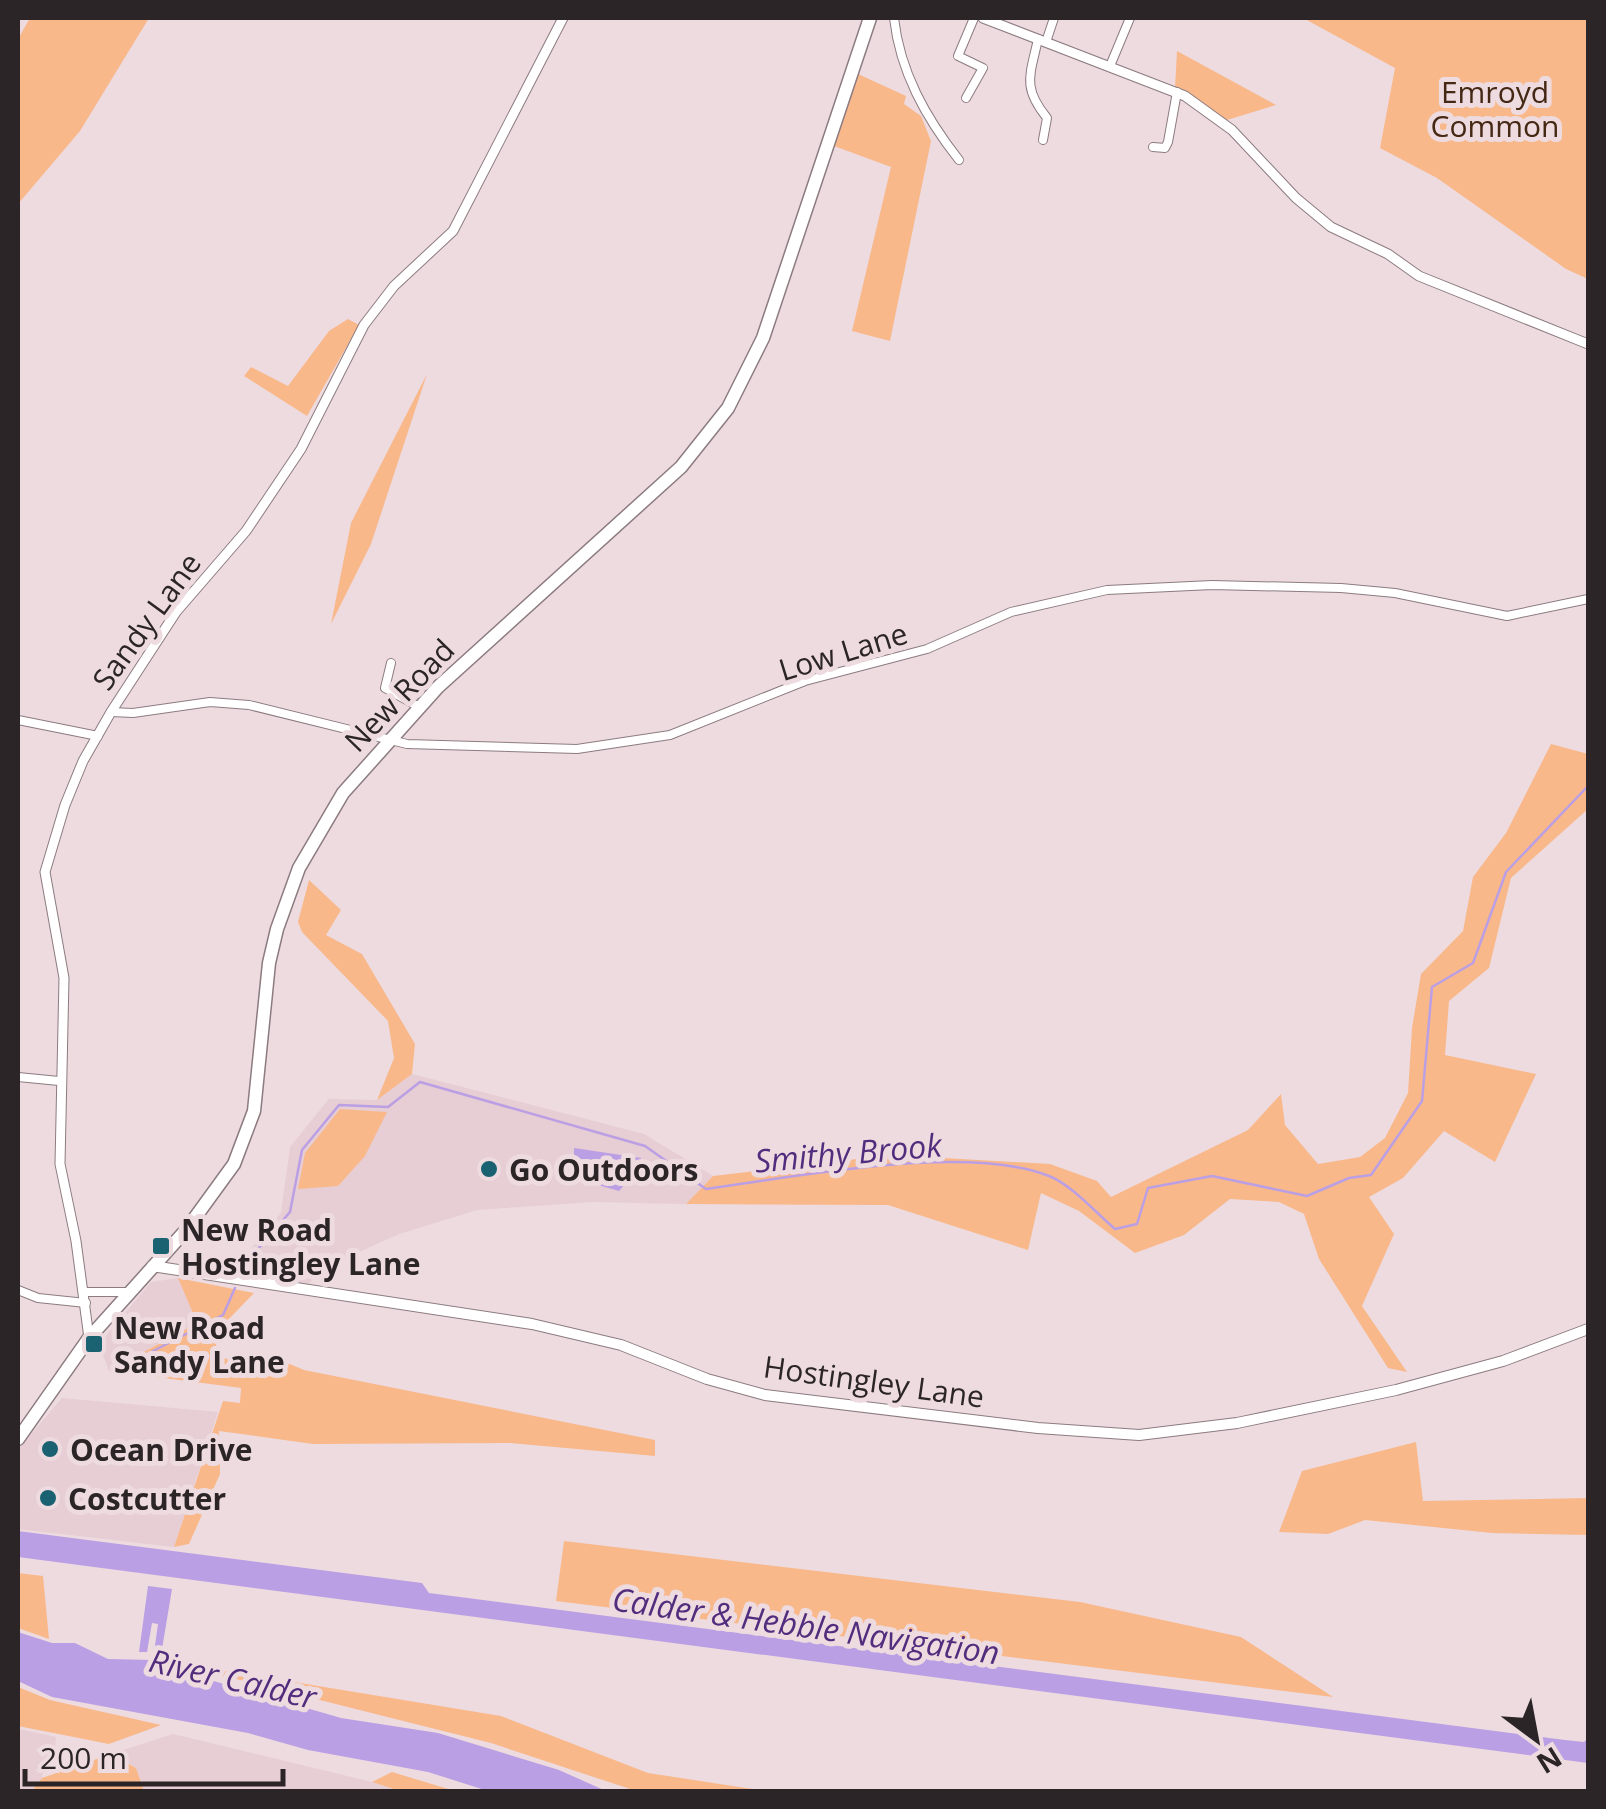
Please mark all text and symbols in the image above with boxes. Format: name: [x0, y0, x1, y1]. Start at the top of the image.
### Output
park label: Emroyd Common: [1431, 71, 1559, 146]
street label: Sandy Lane: [82, 544, 210, 698]
street label: Low Lane: [774, 612, 912, 690]
street label: New Road: [335, 630, 463, 760]
water label: Smithy Brook: [753, 1122, 945, 1182]
place label: Go Outdoors: [509, 1149, 698, 1190]
marker: Go Outdoors: [478, 1158, 500, 1180]
place label: New Road Hostingley Lane: [181, 1209, 421, 1284]
marker: New Road Hostingley Lane: [150, 1235, 172, 1257]
place label: New Road Sandy Lane: [114, 1307, 285, 1382]
marker: New Road Sandy Lane: [83, 1333, 105, 1355]
street label: Hostingley Lane: [761, 1345, 987, 1417]
place label: Ocean Drive: [70, 1429, 252, 1470]
marker: Ocean Drive: [39, 1438, 61, 1460]
place label: Costcutter: [68, 1478, 226, 1519]
marker: Costcutter: [37, 1487, 59, 1509]
water label: Calder & Hebble Navigation: [610, 1577, 1002, 1673]
water label: River Calder: [145, 1638, 322, 1718]
north arrow: [1486, 1689, 1586, 1789]
scale bar: [25, 1724, 282, 1786]
text: 200 m: [40, 1737, 127, 1778]
text: N: [1530, 1739, 1569, 1783]

